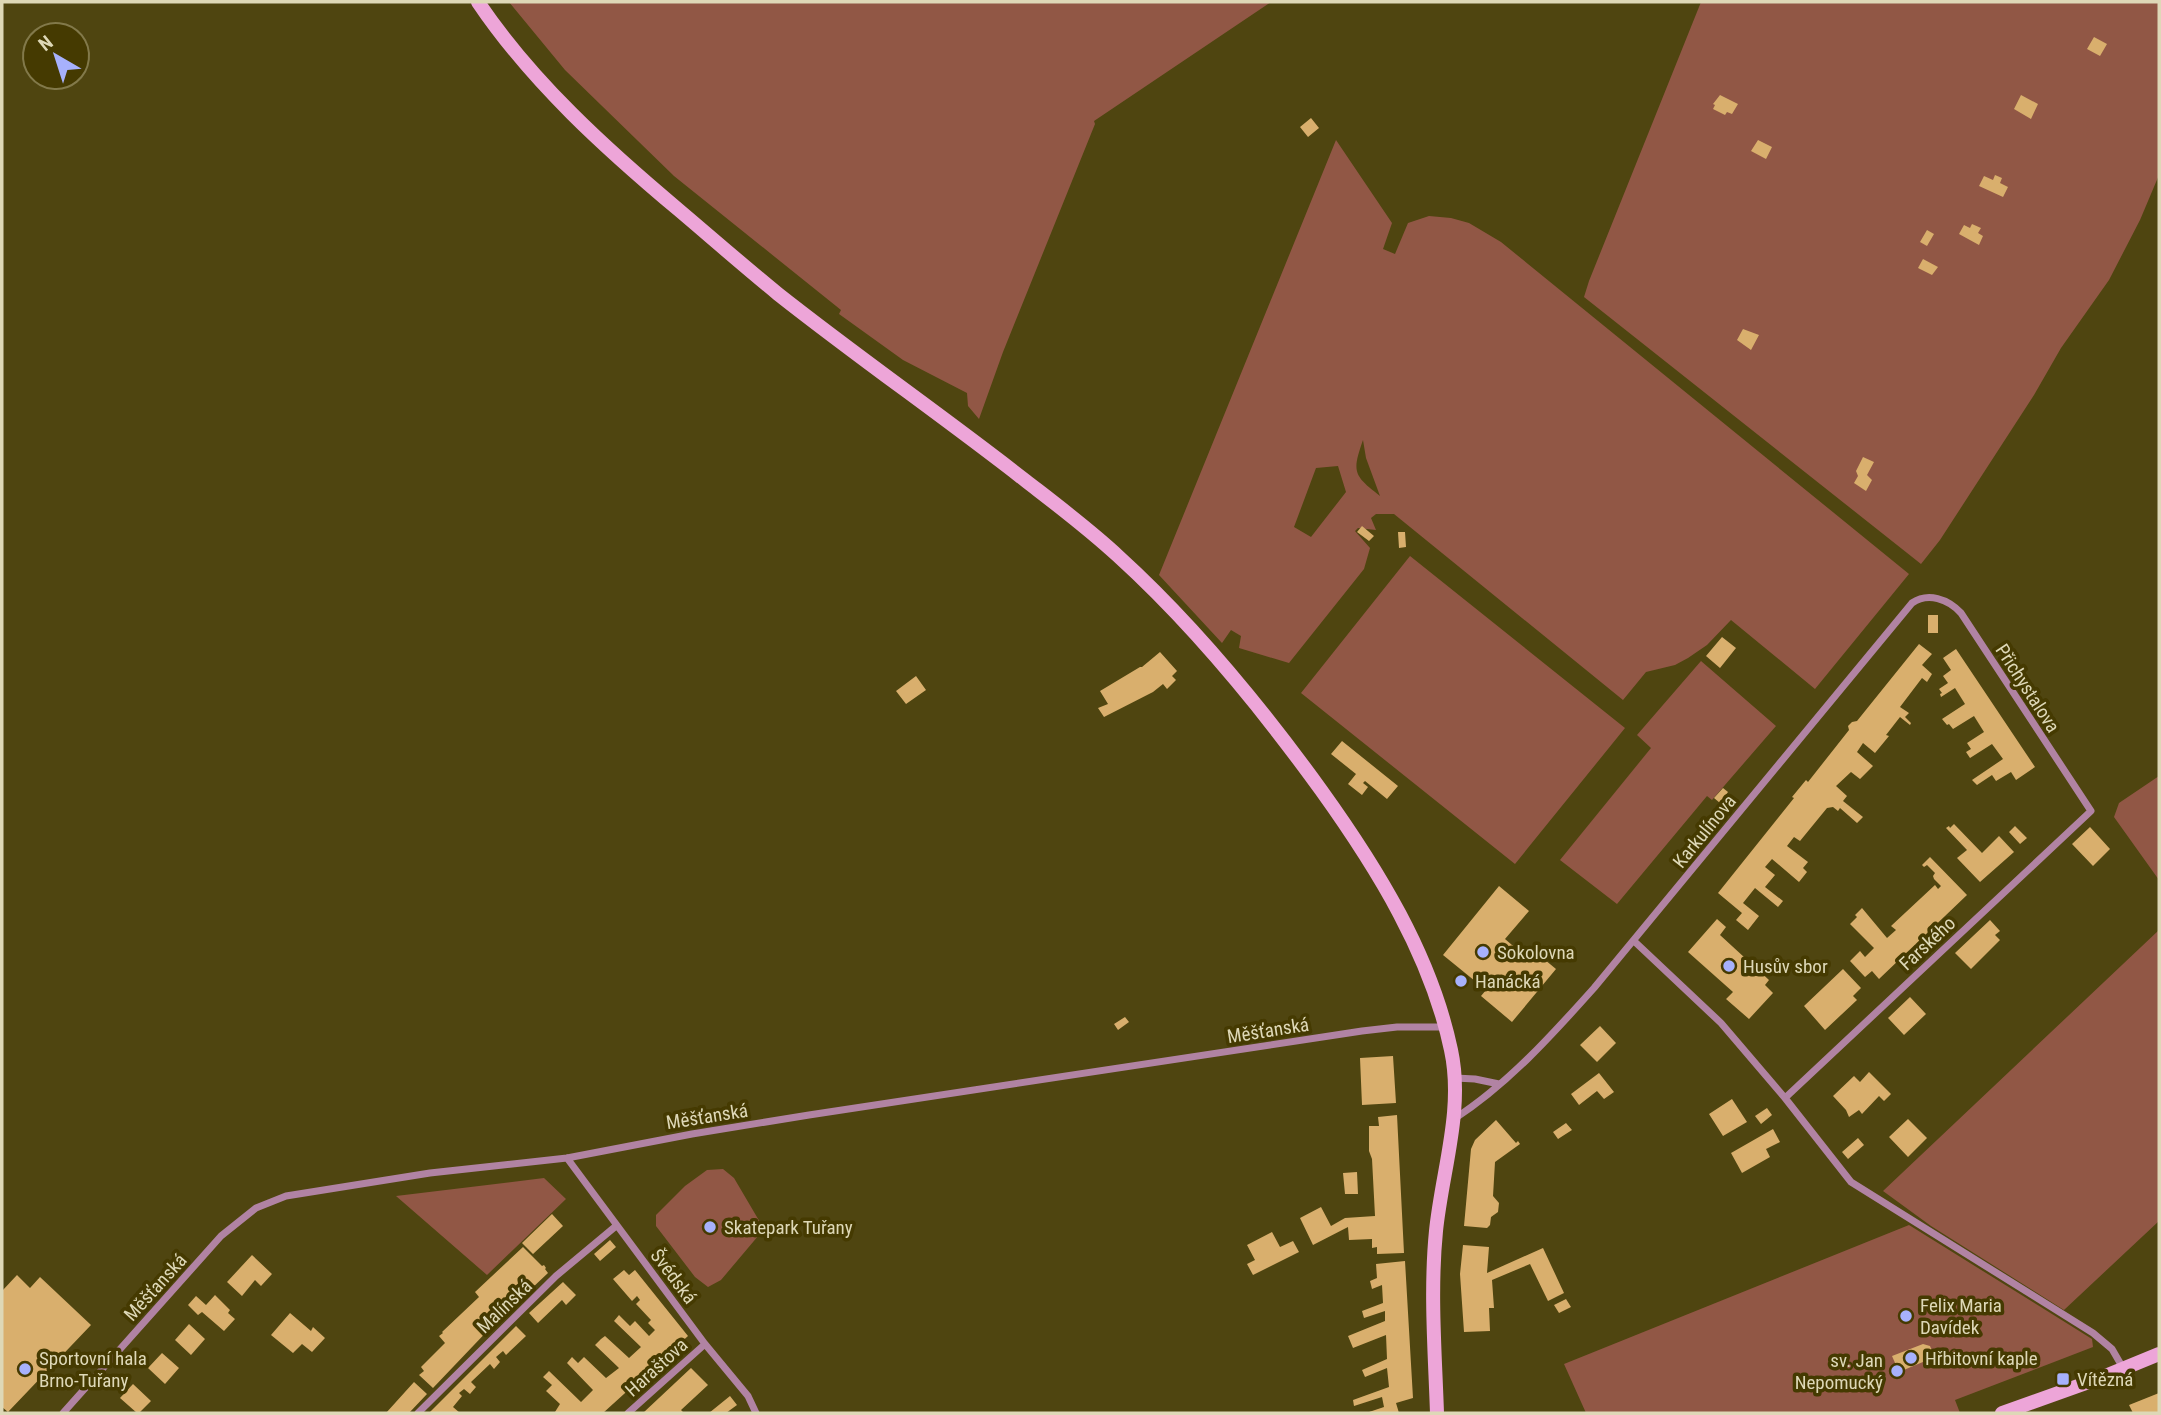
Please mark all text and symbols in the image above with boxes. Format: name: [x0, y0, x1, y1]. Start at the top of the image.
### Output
north arrow: [21, 21, 91, 91]
text: N: [34, 31, 57, 56]
street label: Přichystalova: [1990, 640, 2065, 737]
street label: Karkulínova: [1668, 790, 1741, 873]
street label: Farského: [1894, 912, 1960, 975]
place label: Sokolovna: [1497, 941, 1575, 964]
marker: Sokolovna: [1475, 944, 1491, 960]
place label: Husův sbor: [1743, 955, 1828, 978]
marker: Husův sbor: [1721, 958, 1737, 974]
place label: Hanácká: [1475, 970, 1541, 993]
marker: Hanácká: [1453, 973, 1469, 989]
street label: Měšťanská: [1226, 1013, 1311, 1048]
street label: Měšťanská: [665, 1099, 750, 1134]
place label: Skatepark Tuřany: [724, 1216, 853, 1239]
marker: Skatepark Tuřany: [702, 1219, 718, 1235]
street label: Švédská: [646, 1244, 702, 1308]
street label: Měšťanská: [119, 1249, 192, 1326]
street label: Malínská: [472, 1275, 537, 1338]
place label: Felix Maria Davídek: [1920, 1294, 2002, 1339]
marker: Felix Maria Davídek: [1898, 1308, 1914, 1324]
street label: Haraštova: [620, 1333, 692, 1401]
place label: Sportovní hala Brno-Tuřany: [39, 1347, 147, 1392]
place label: Hřbitovní kaple: [1925, 1347, 2038, 1370]
place label: sv. Jan Nepomucký: [1795, 1349, 1883, 1394]
marker: Hřbitovní kaple: [1903, 1350, 1919, 1366]
marker: Sportovní hala Brno-Tuřany: [17, 1361, 33, 1377]
marker: sv. Jan Nepomucký: [1889, 1363, 1905, 1379]
place label: Vítězná: [2077, 1368, 2133, 1391]
marker: Vítězná: [2055, 1371, 2071, 1387]

